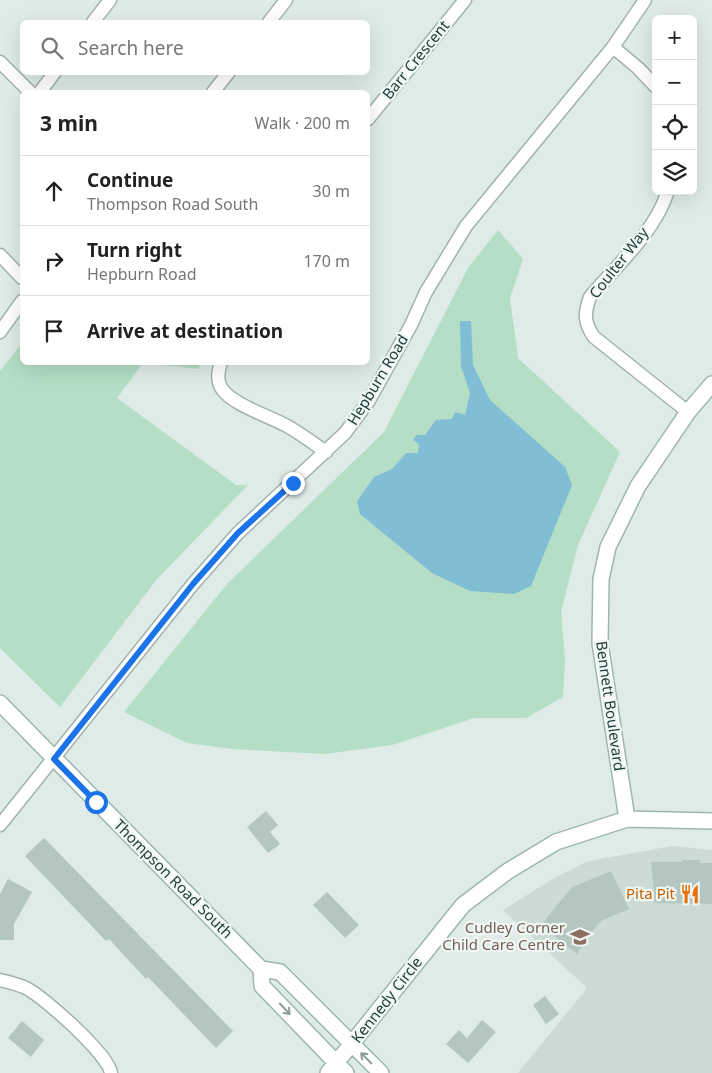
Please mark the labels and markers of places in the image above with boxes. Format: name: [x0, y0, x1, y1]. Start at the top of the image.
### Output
place label: Pita Pit: [626, 883, 676, 903]
restaurant icon: Pita Pit: [679, 883, 701, 905]
place label: Cudley Corner Child Care Centre: [442, 917, 565, 954]
school or university icon: Cudley Corner Child Care Centre: [569, 926, 591, 948]

